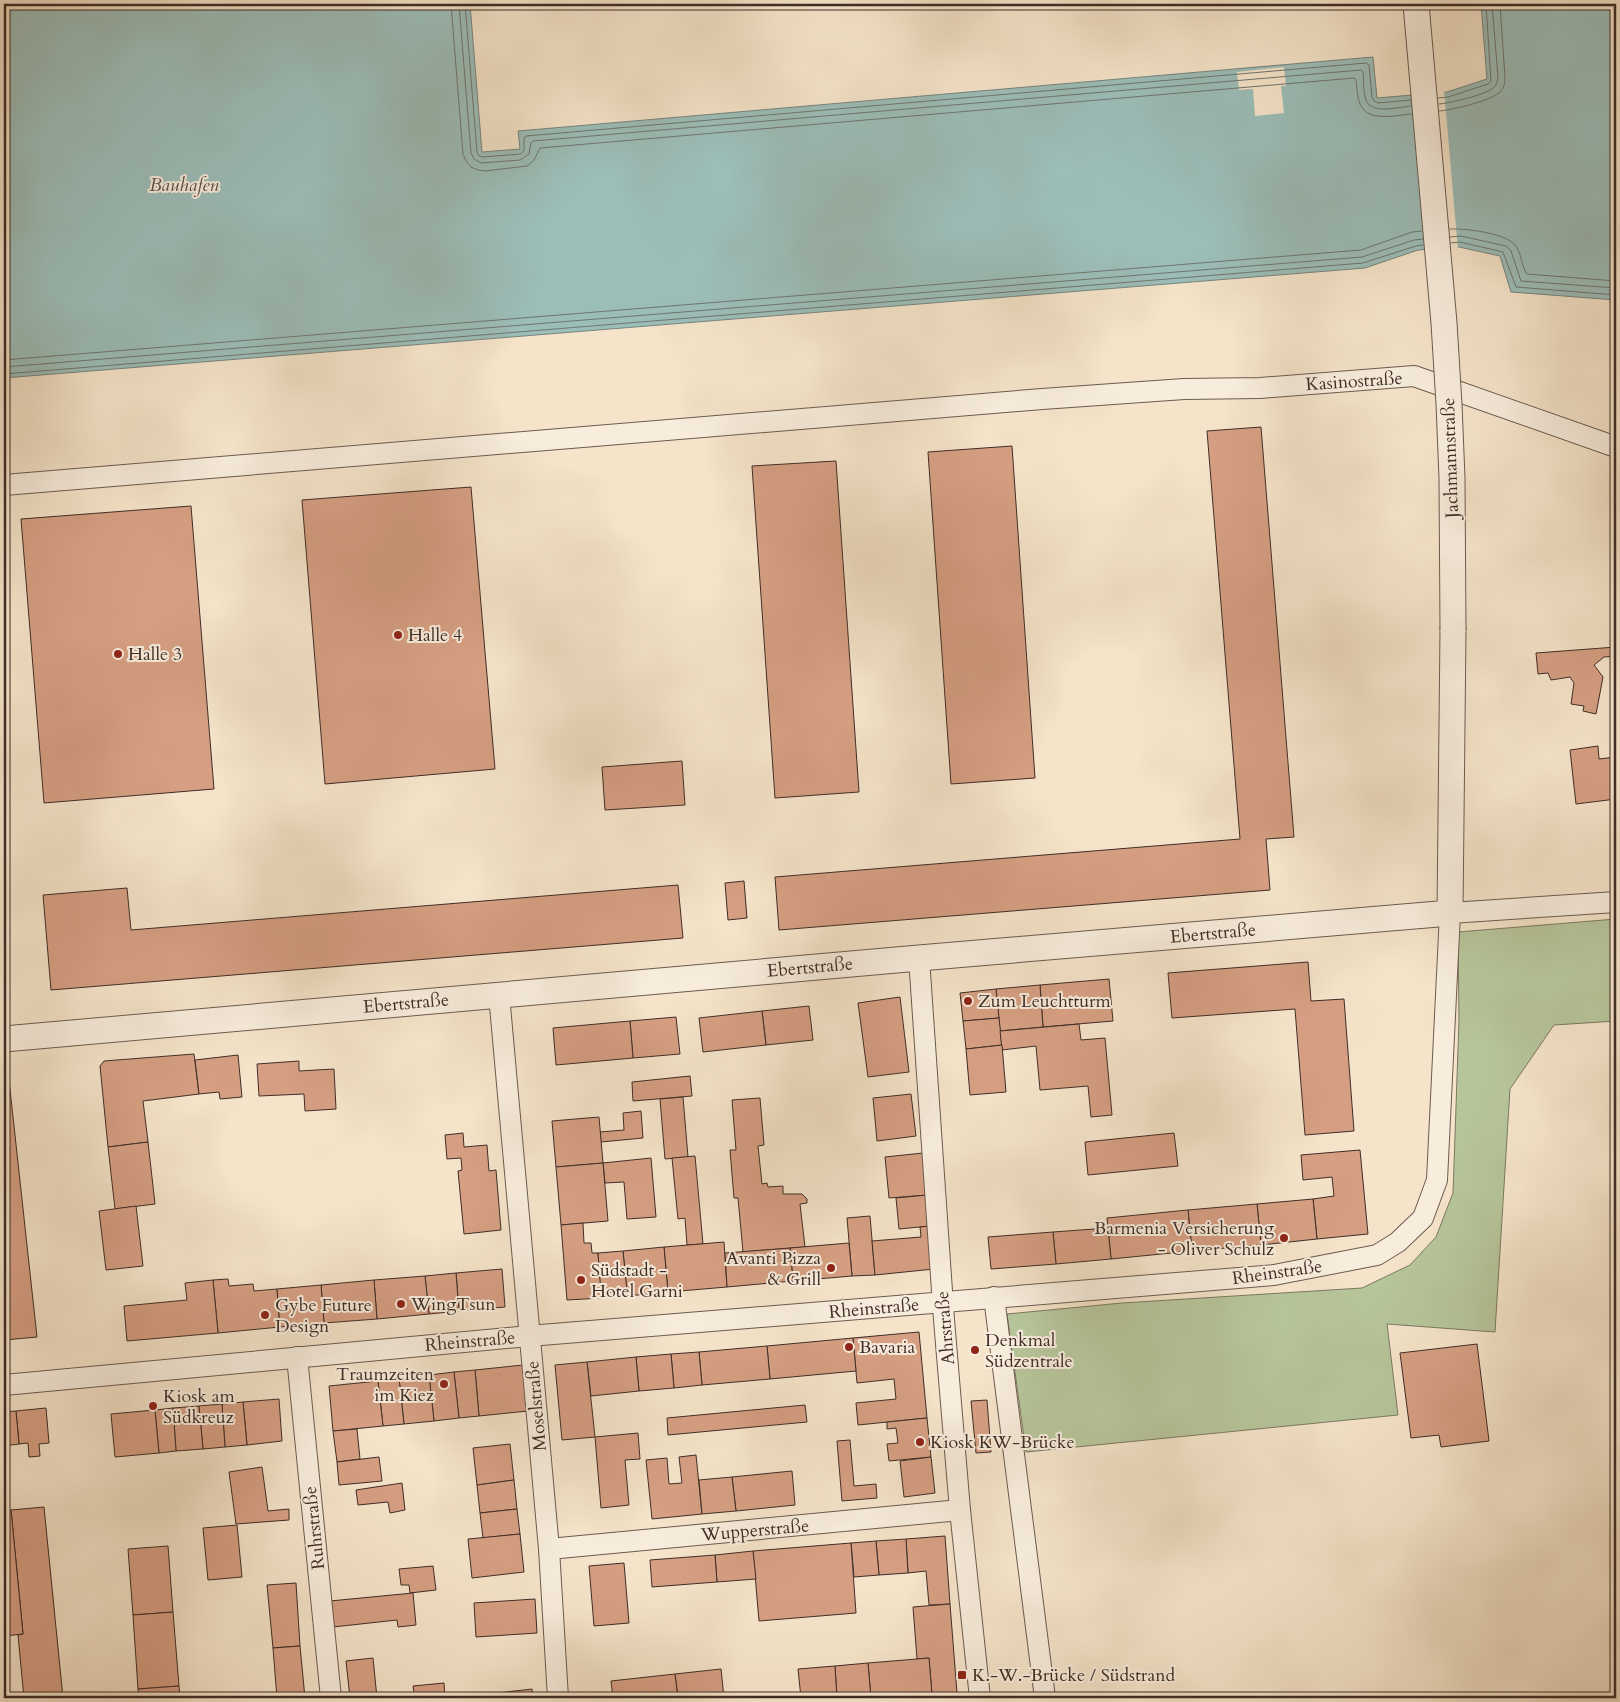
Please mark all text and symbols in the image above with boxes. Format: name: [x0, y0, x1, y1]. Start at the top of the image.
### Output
water label: Bauhafen: [149, 172, 220, 198]
street label: Kasinostraße: [1305, 366, 1403, 397]
street label: Jachmannstraße: [1436, 397, 1465, 522]
place label: Halle 4: [408, 623, 462, 648]
marker: Halle 4: [392, 629, 404, 641]
place label: Halle 3: [128, 642, 182, 667]
marker: Halle 3: [112, 648, 124, 660]
street label: Ebertstraße: [1169, 917, 1257, 950]
street label: Ebertstraße: [766, 951, 854, 984]
street label: Ebertstraße: [362, 987, 450, 1020]
place label: Zum Leuchtturm: [978, 989, 1112, 1014]
marker: Zum Leuchtturm: [962, 995, 974, 1007]
place label: Barmenia Versicherung - Oliver Schulz: [1094, 1216, 1275, 1262]
marker: Barmenia Versicherung - Oliver Schulz: [1278, 1232, 1290, 1244]
place label: Avanti Pizza & Grill: [726, 1246, 821, 1292]
street label: Rheinstraße: [1230, 1254, 1324, 1291]
place label: Südstadt - Hotel Garni: [591, 1258, 683, 1304]
marker: Avanti Pizza & Grill: [825, 1262, 837, 1274]
marker: Südstadt - Hotel Garni: [575, 1274, 587, 1286]
street label: Ahrstraße: [930, 1290, 961, 1366]
place label: WingTsun: [410, 1292, 496, 1317]
street label: Rheinstraße: [828, 1292, 920, 1325]
place label: Gybe Future Design: [275, 1293, 372, 1339]
marker: WingTsun: [395, 1298, 407, 1310]
marker: Gybe Future Design: [259, 1309, 271, 1321]
street label: Rheinstraße: [424, 1325, 516, 1358]
place label: Denkmal Südzentrale: [985, 1328, 1073, 1374]
place label: Bavaria: [859, 1335, 916, 1360]
marker: Bavaria: [843, 1341, 855, 1353]
marker: Denkmal Südzentrale: [969, 1344, 981, 1356]
street label: Moselstraße: [520, 1360, 553, 1452]
place label: Traumzeiten im Kiez: [336, 1362, 435, 1408]
marker: Traumzeiten im Kiez: [438, 1378, 450, 1390]
place label: Kiosk am Südkreuz: [163, 1384, 235, 1430]
marker: Kiosk am Südkreuz: [147, 1400, 159, 1412]
place label: Kiosk KW-Brücke: [930, 1430, 1075, 1455]
marker: Kiosk KW-Brücke: [914, 1436, 926, 1448]
street label: Ruhrstraße: [298, 1485, 331, 1571]
street label: Wupperstraße: [699, 1513, 810, 1548]
place label: K.-W.-Brücke / Südstrand: [972, 1663, 1175, 1688]
marker: K.-W.-Brücke / Südstrand: [956, 1669, 968, 1681]

